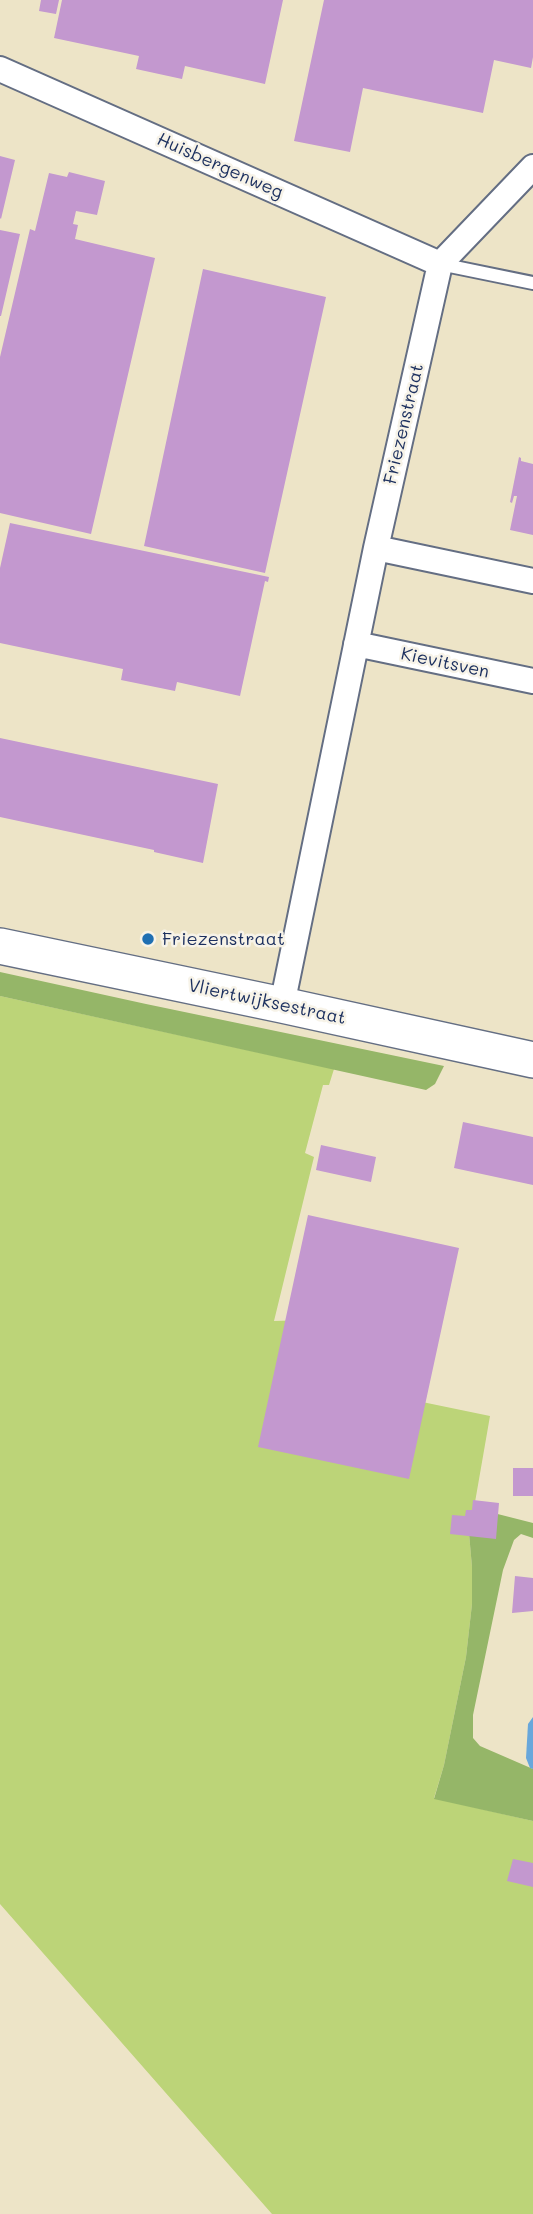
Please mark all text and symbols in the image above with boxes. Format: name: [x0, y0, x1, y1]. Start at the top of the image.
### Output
street label: Huisbergenweg: [154, 129, 286, 203]
street label: Friezenstraat: [380, 362, 428, 486]
street label: Kievitsven: [399, 643, 491, 683]
place label: Friezenstraat: [162, 928, 285, 950]
marker: Friezenstraat: [140, 931, 156, 947]
street label: Vliertwijksestraat: [186, 975, 348, 1029]

